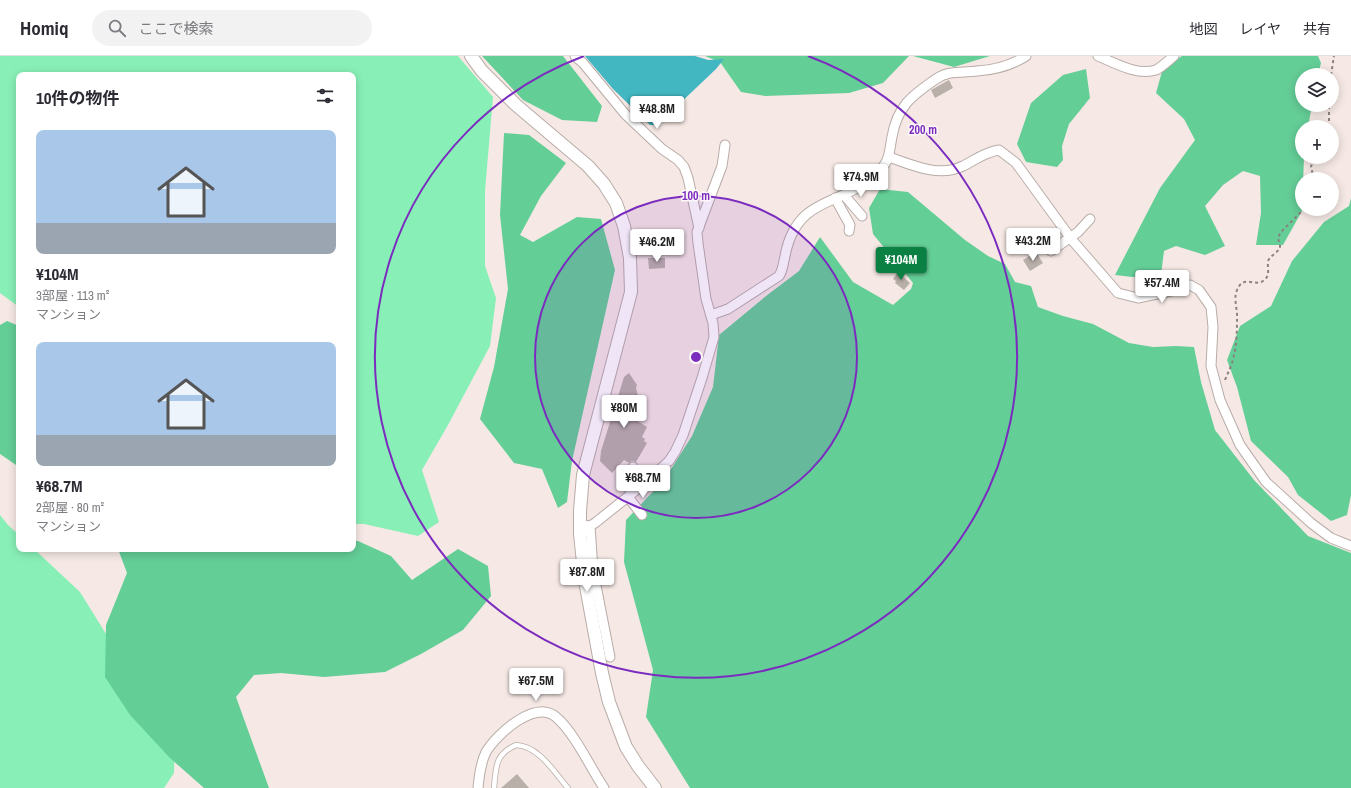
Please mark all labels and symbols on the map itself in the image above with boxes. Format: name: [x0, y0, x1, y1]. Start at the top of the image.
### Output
pin: ¥48.8M: [624, 96, 690, 130]
text: 200 m: [909, 122, 937, 138]
pin: ¥74.9M: [828, 164, 894, 198]
text: 100 m: [682, 188, 710, 204]
pin: ¥43.2M: [1000, 228, 1066, 262]
pin: ¥46.2M: [624, 229, 690, 263]
pin: ¥104M: [873, 247, 929, 281]
pin: ¥57.4M: [1129, 270, 1195, 304]
centre of rings: [689, 350, 703, 364]
pin: ¥80M: [600, 395, 648, 429]
pin: ¥68.7M: [610, 465, 676, 499]
pin: ¥87.8M: [554, 559, 620, 593]
pin: ¥67.5M: [503, 668, 569, 702]

